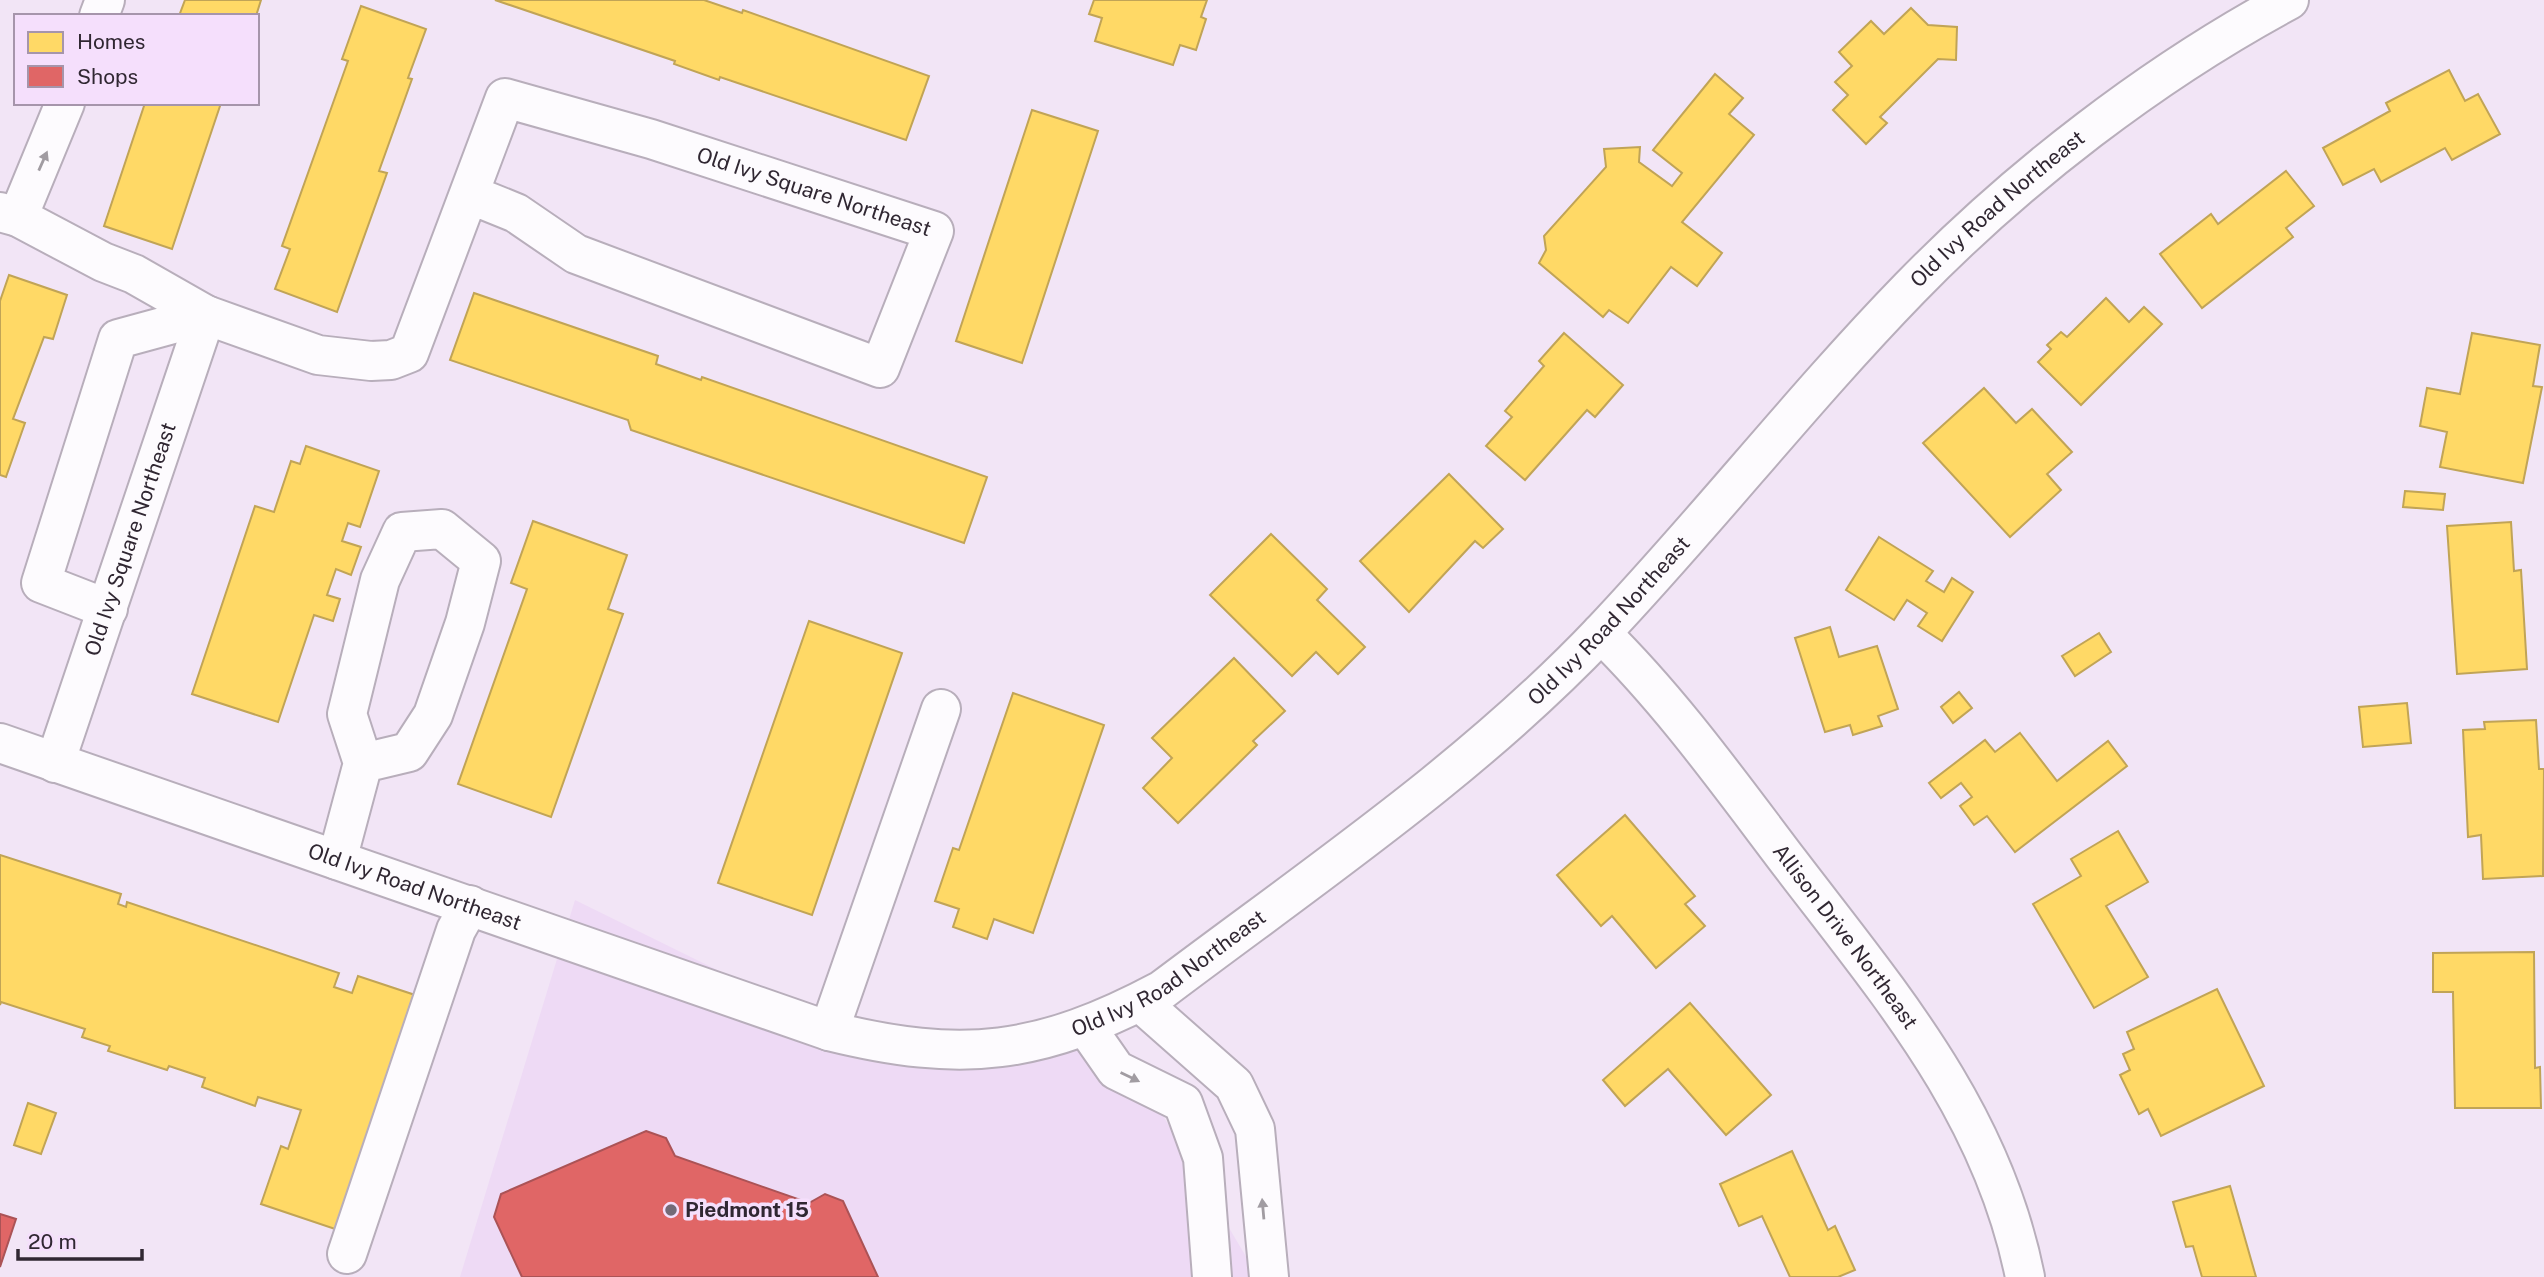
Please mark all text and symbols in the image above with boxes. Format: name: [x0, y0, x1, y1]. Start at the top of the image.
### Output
legend: [14, 14, 259, 105]
text: Homes: [77, 29, 145, 54]
text: Shops: [77, 64, 138, 89]
street label: Old Ivy Road Northeast: [1905, 125, 2089, 292]
street label: Old Ivy Square Northeast: [694, 142, 934, 241]
one-way arrow: [38, 150, 49, 171]
street label: Old Ivy Square Northeast: [79, 419, 181, 659]
street label: Old Ivy Road Northeast: [1522, 531, 1695, 710]
street label: Old Ivy Road Northeast: [305, 838, 525, 935]
street label: Allison Drive Northeast: [1768, 839, 1923, 1034]
street label: Old Ivy Road Northeast: [1068, 904, 1270, 1042]
one-way arrow: [1120, 1071, 1140, 1082]
place label: Piedmont 15: [685, 1197, 809, 1222]
one-way arrow: [1257, 1198, 1268, 1220]
marker: Piedmont 15: [663, 1202, 679, 1218]
scale bar: [18, 1218, 142, 1262]
text: 20 m: [28, 1229, 77, 1254]

